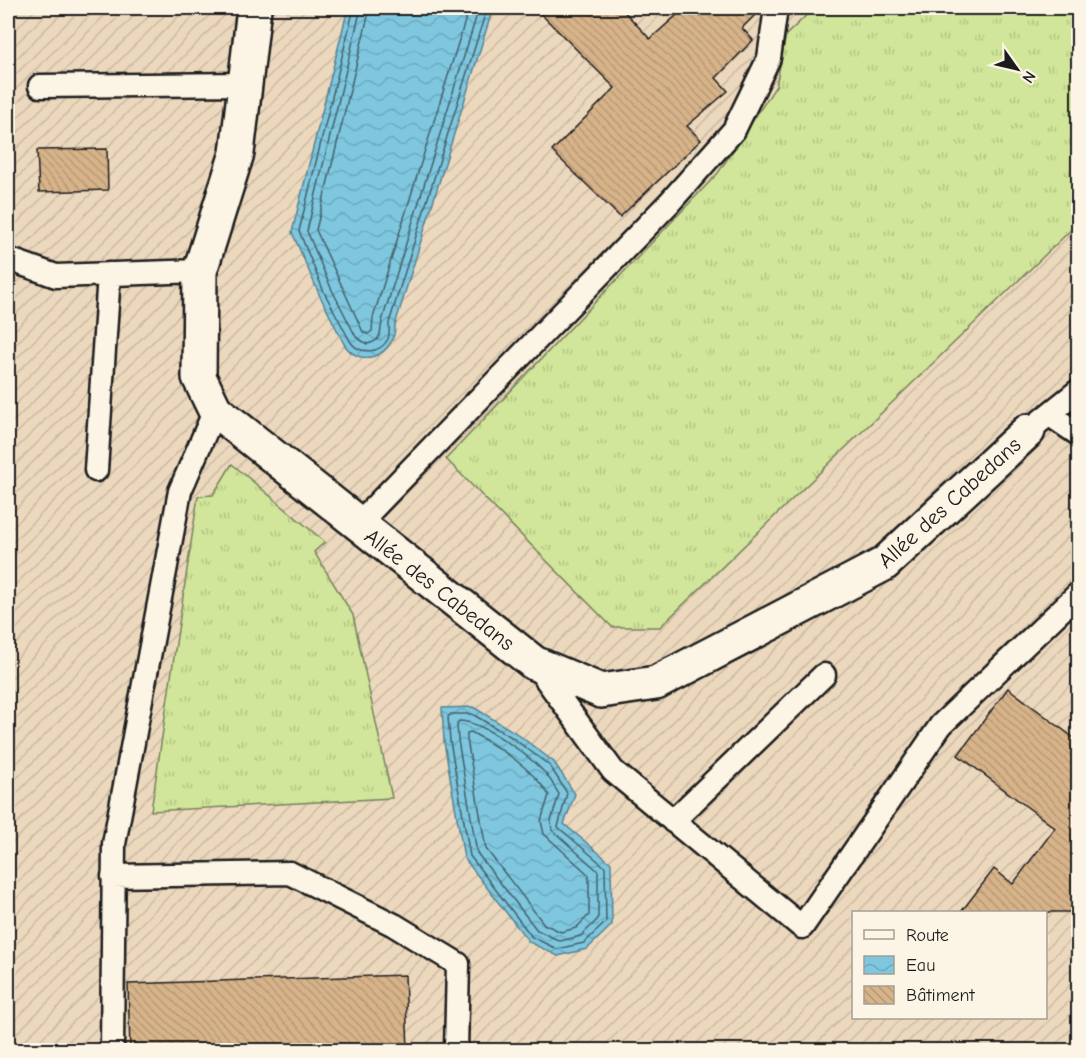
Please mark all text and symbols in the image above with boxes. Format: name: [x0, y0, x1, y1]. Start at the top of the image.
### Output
north arrow: [987, 39, 1047, 99]
text: N: [1018, 67, 1039, 86]
street label: Allée des Cabedans: [873, 432, 1026, 574]
street label: Allée des Cabedans: [359, 523, 519, 656]
legend: [852, 911, 1047, 1019]
text: Route: [906, 925, 949, 946]
text: Eau: [906, 955, 935, 976]
text: Bâtiment: [906, 985, 976, 1006]

